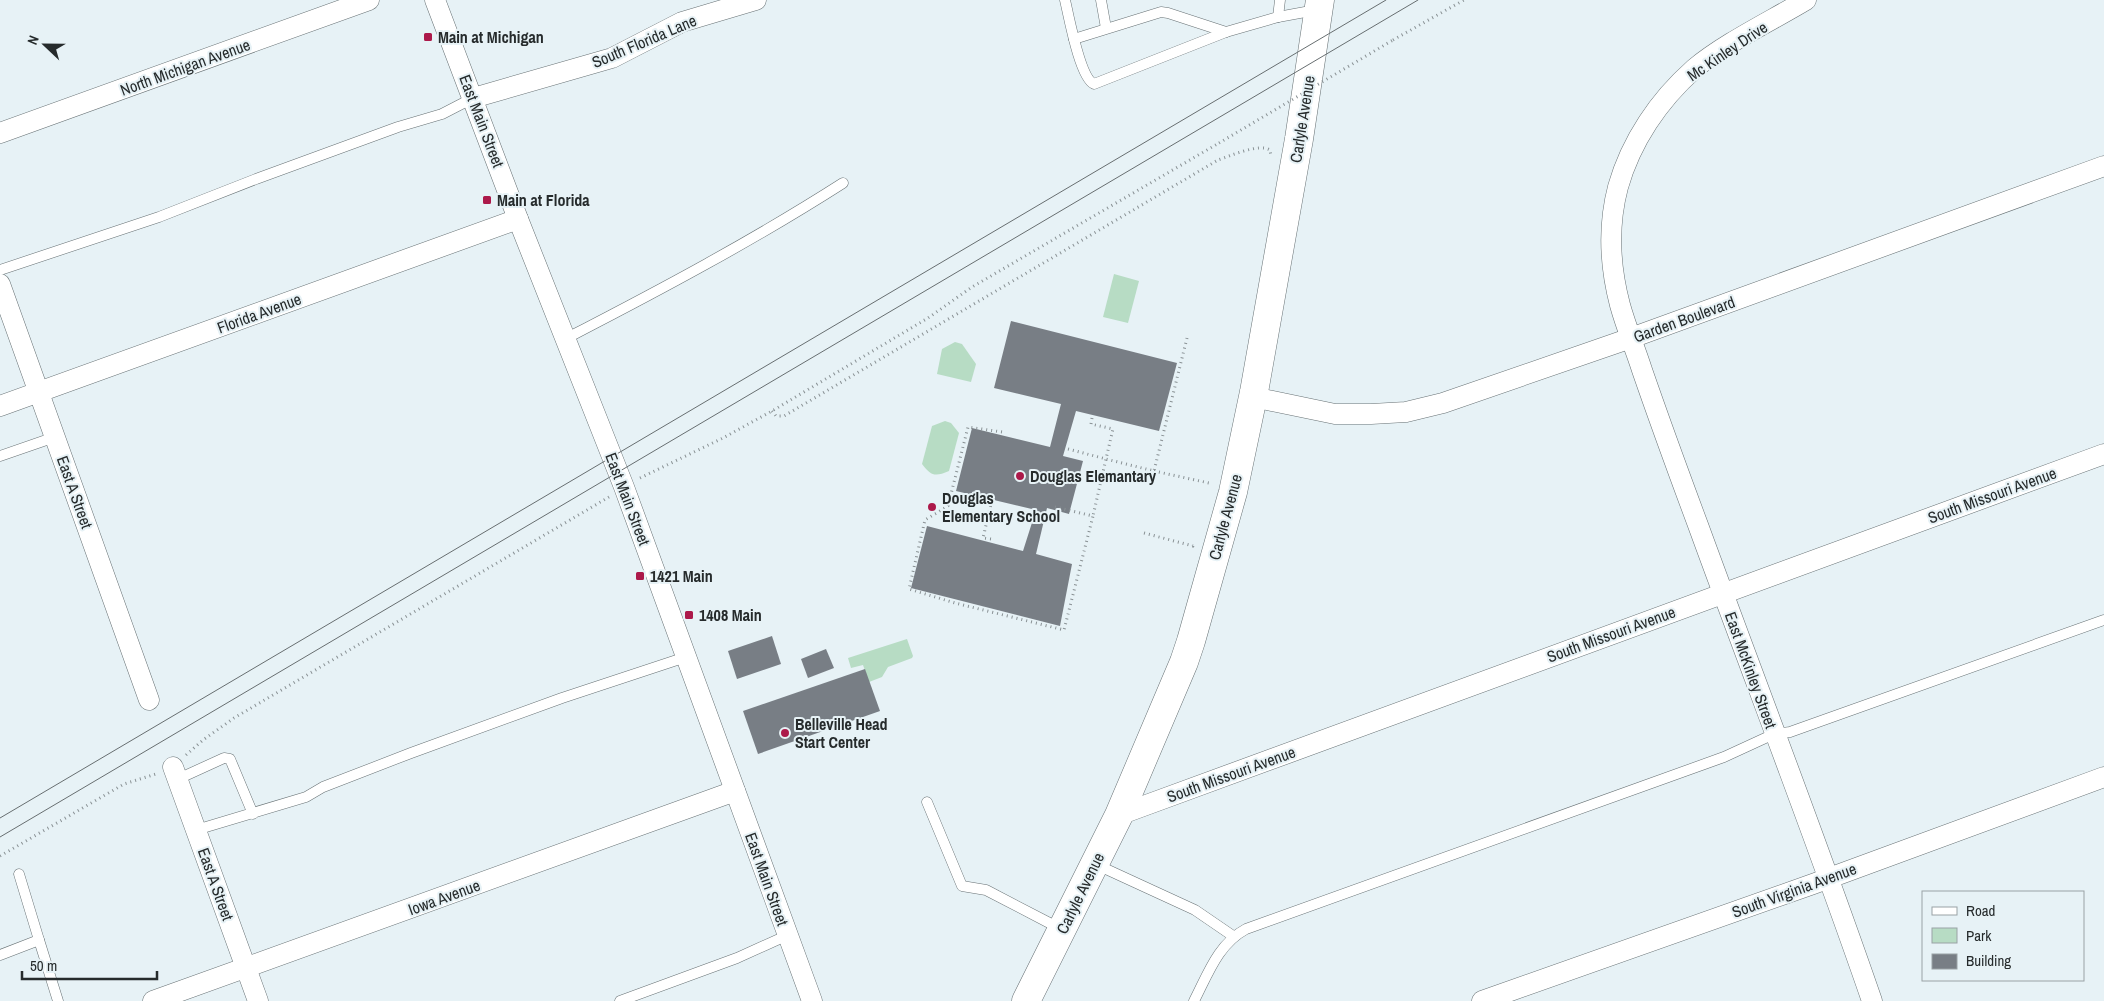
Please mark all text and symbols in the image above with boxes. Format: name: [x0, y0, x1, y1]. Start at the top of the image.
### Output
street label: South Florida Lane: [588, 9, 700, 73]
street label: Mc Kinley Drive: [1682, 16, 1772, 86]
north arrow: [20, 20, 70, 70]
place label: Main at Michigan: [438, 26, 544, 48]
marker: Main at Michigan: [422, 31, 434, 43]
text: N: [23, 33, 43, 47]
street label: North Michigan Avenue: [117, 33, 253, 101]
street label: East Main Street: [454, 71, 510, 171]
street label: Carlyle Avenue: [1284, 74, 1320, 164]
place label: Main at Florida: [497, 189, 590, 211]
marker: Main at Florida: [481, 194, 493, 206]
street label: Florida Avenue: [214, 288, 304, 338]
street label: Garden Boulevard: [1630, 290, 1738, 348]
street label: East Main Street: [600, 449, 656, 549]
street label: East A Street: [52, 453, 98, 532]
street label: South Missouri Avenue: [1925, 461, 2059, 529]
place label: Douglas Elemantary: [1030, 465, 1157, 487]
marker: Douglas Elemantary: [1014, 470, 1026, 482]
street label: Carlyle Avenue: [1203, 472, 1247, 562]
place label: Douglas Elementary School: [942, 487, 1060, 527]
marker: Douglas Elementary School: [926, 501, 938, 513]
place label: 1421 Main: [650, 565, 713, 587]
marker: 1421 Main: [634, 570, 646, 582]
street label: South Missouri Avenue: [1544, 600, 1678, 668]
place label: 1408 Main: [699, 604, 762, 626]
marker: 1408 Main: [683, 609, 695, 621]
street label: East McKinley Street: [1720, 609, 1782, 732]
place label: Belleville Head Start Center: [795, 713, 888, 753]
marker: Belleville Head Start Center: [779, 727, 791, 739]
street label: South Missouri Avenue: [1164, 740, 1298, 808]
street label: East Main Street: [740, 829, 794, 929]
street label: East A Street: [193, 845, 239, 924]
street label: Carlyle Avenue: [1051, 849, 1109, 937]
street label: South Virginia Avenue: [1729, 857, 1859, 923]
street label: Iowa Avenue: [405, 874, 483, 920]
legend: [1922, 891, 2084, 981]
text: Road: [1966, 900, 1995, 921]
text: Park: [1966, 925, 1992, 946]
scale bar: [22, 948, 158, 980]
text: Building: [1966, 950, 2011, 971]
text: 50 m: [30, 955, 57, 976]

